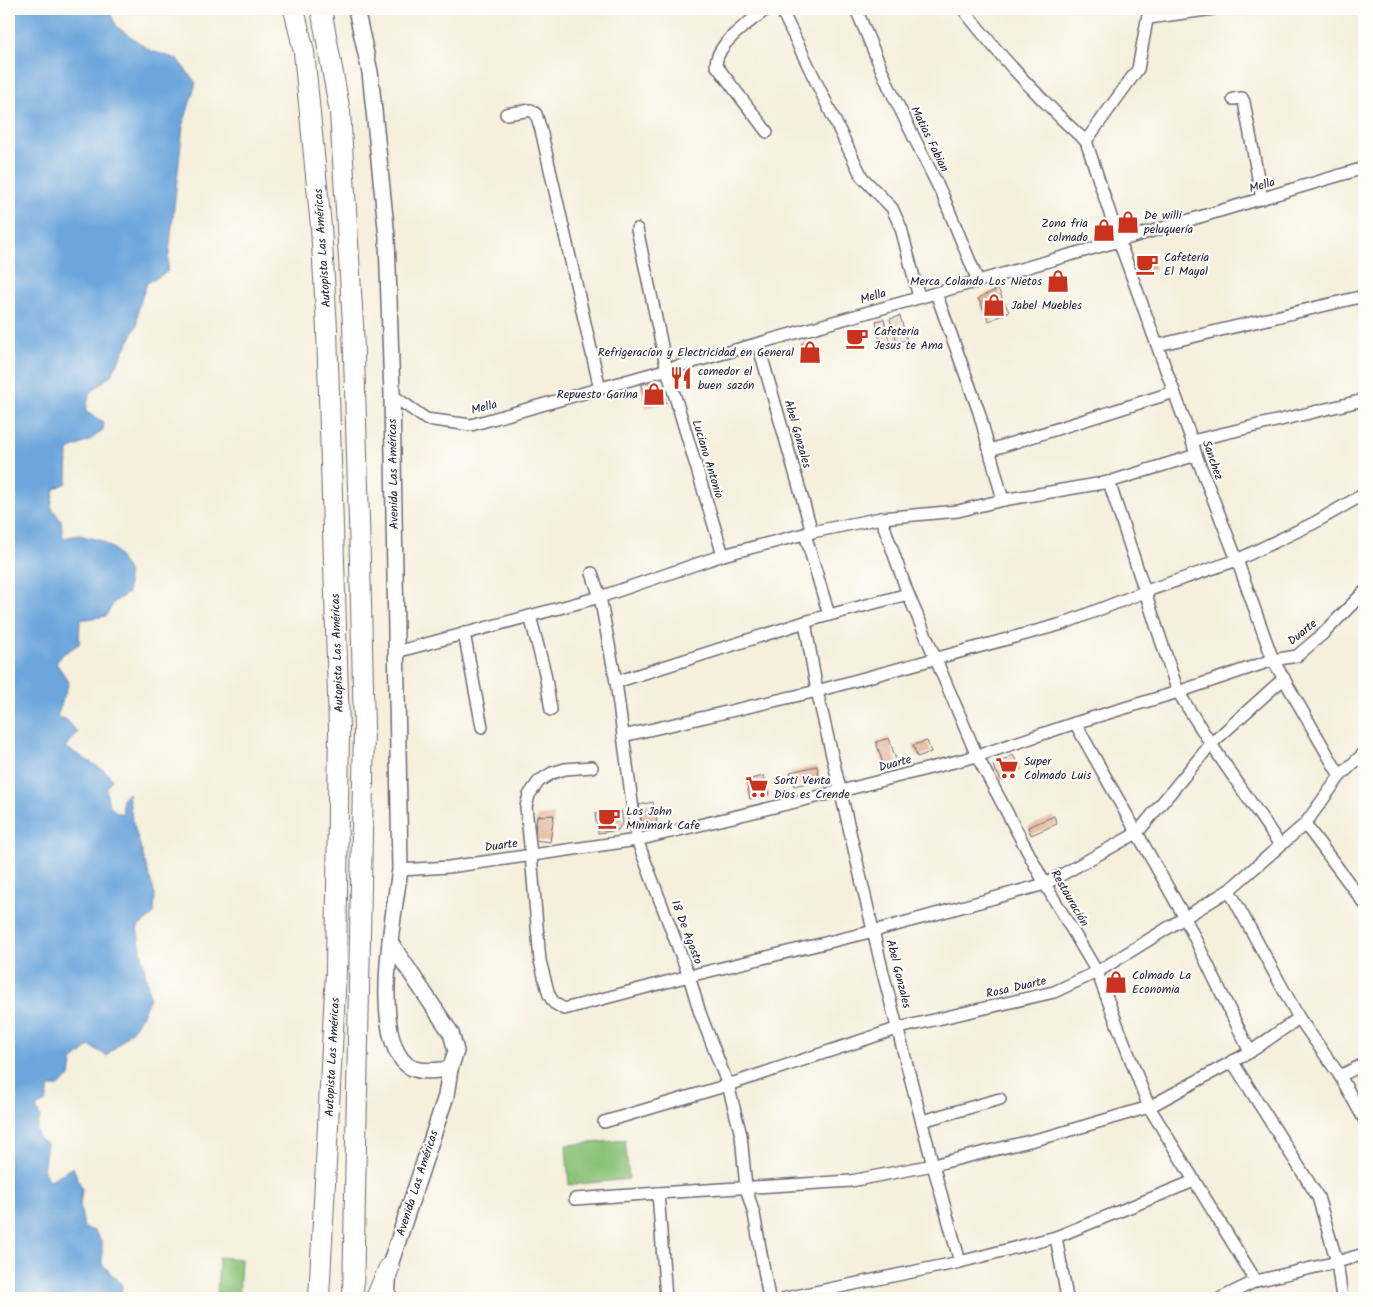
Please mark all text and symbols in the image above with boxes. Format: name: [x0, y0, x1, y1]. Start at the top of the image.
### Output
street label: Matias Fabian: [905, 103, 954, 175]
street label: Mella: [1247, 173, 1278, 198]
street label: Autopista Las Américas: [309, 188, 336, 308]
place label: De willi peluquería: [1143, 206, 1194, 239]
shop icon: De willi peluquería: [1115, 209, 1141, 235]
place label: Zona fria colmado: [1041, 214, 1088, 247]
shop icon: Zona fria colmado: [1091, 217, 1117, 243]
place label: Cafeteria El Mayol: [1164, 248, 1210, 281]
cafe icon: Cafeteria El Mayol: [1134, 251, 1160, 277]
shop icon: Merca Colando Los Nietos: [1045, 268, 1071, 294]
place label: Merca Colando Los Nietos: [910, 272, 1042, 291]
street label: Mella: [858, 284, 889, 309]
shop icon: Jabel Muebles: [981, 292, 1007, 318]
place label: Jabel Muebles: [1011, 296, 1082, 315]
place label: Cafeteria Jesus te Ama: [874, 322, 944, 355]
cafe icon: Cafeteria Jesus te Ama: [844, 325, 870, 351]
shop icon: Refrigeracíon y Electricidad en General: [797, 339, 823, 365]
place label: Refrigeracíon y Electricidad en General: [598, 343, 794, 362]
place label: comedor el buen sazón: [698, 362, 755, 395]
restaurant icon: comedor el buen sazón: [668, 365, 694, 391]
shop icon: Repuesto Garina: [641, 381, 667, 407]
place label: Repuesto Garina: [557, 385, 638, 404]
street label: Mella: [469, 395, 500, 420]
street label: Abel Gonzales: [779, 398, 816, 471]
street label: Luciano Antonio: [687, 418, 728, 501]
street label: Avenida Las Américas: [383, 419, 404, 529]
street label: Sanchez: [1197, 438, 1228, 483]
street label: Autopista Las Américas: [326, 593, 349, 713]
street label: Duarte: [1283, 614, 1322, 650]
street label: Duarte: [877, 750, 914, 777]
place label: Super Colmado Luis: [1024, 752, 1091, 785]
supermarket icon: Super Colmado Luis: [994, 755, 1020, 781]
place label: Sorti Venta Dios es Crende: [774, 771, 850, 804]
supermarket icon: Sorti Venta Dios es Crende: [744, 774, 770, 800]
place label: Los John Minimark Cafe: [626, 802, 700, 835]
cafe icon: Los John Minimark Cafe: [596, 805, 622, 831]
street label: Duarte: [483, 834, 519, 857]
street label: Restauración: [1046, 866, 1094, 930]
street label: 18 De Agosto: [666, 897, 707, 967]
street label: Abel Gonzales: [881, 938, 916, 1011]
place label: Colmado La Economia: [1132, 966, 1192, 999]
shop icon: Colmado La Economia: [1103, 969, 1129, 995]
street label: Rosa Duarte: [984, 971, 1049, 1004]
street label: Autopista Las Américas: [320, 997, 345, 1117]
street label: Avenida Las Américas: [391, 1128, 444, 1239]

